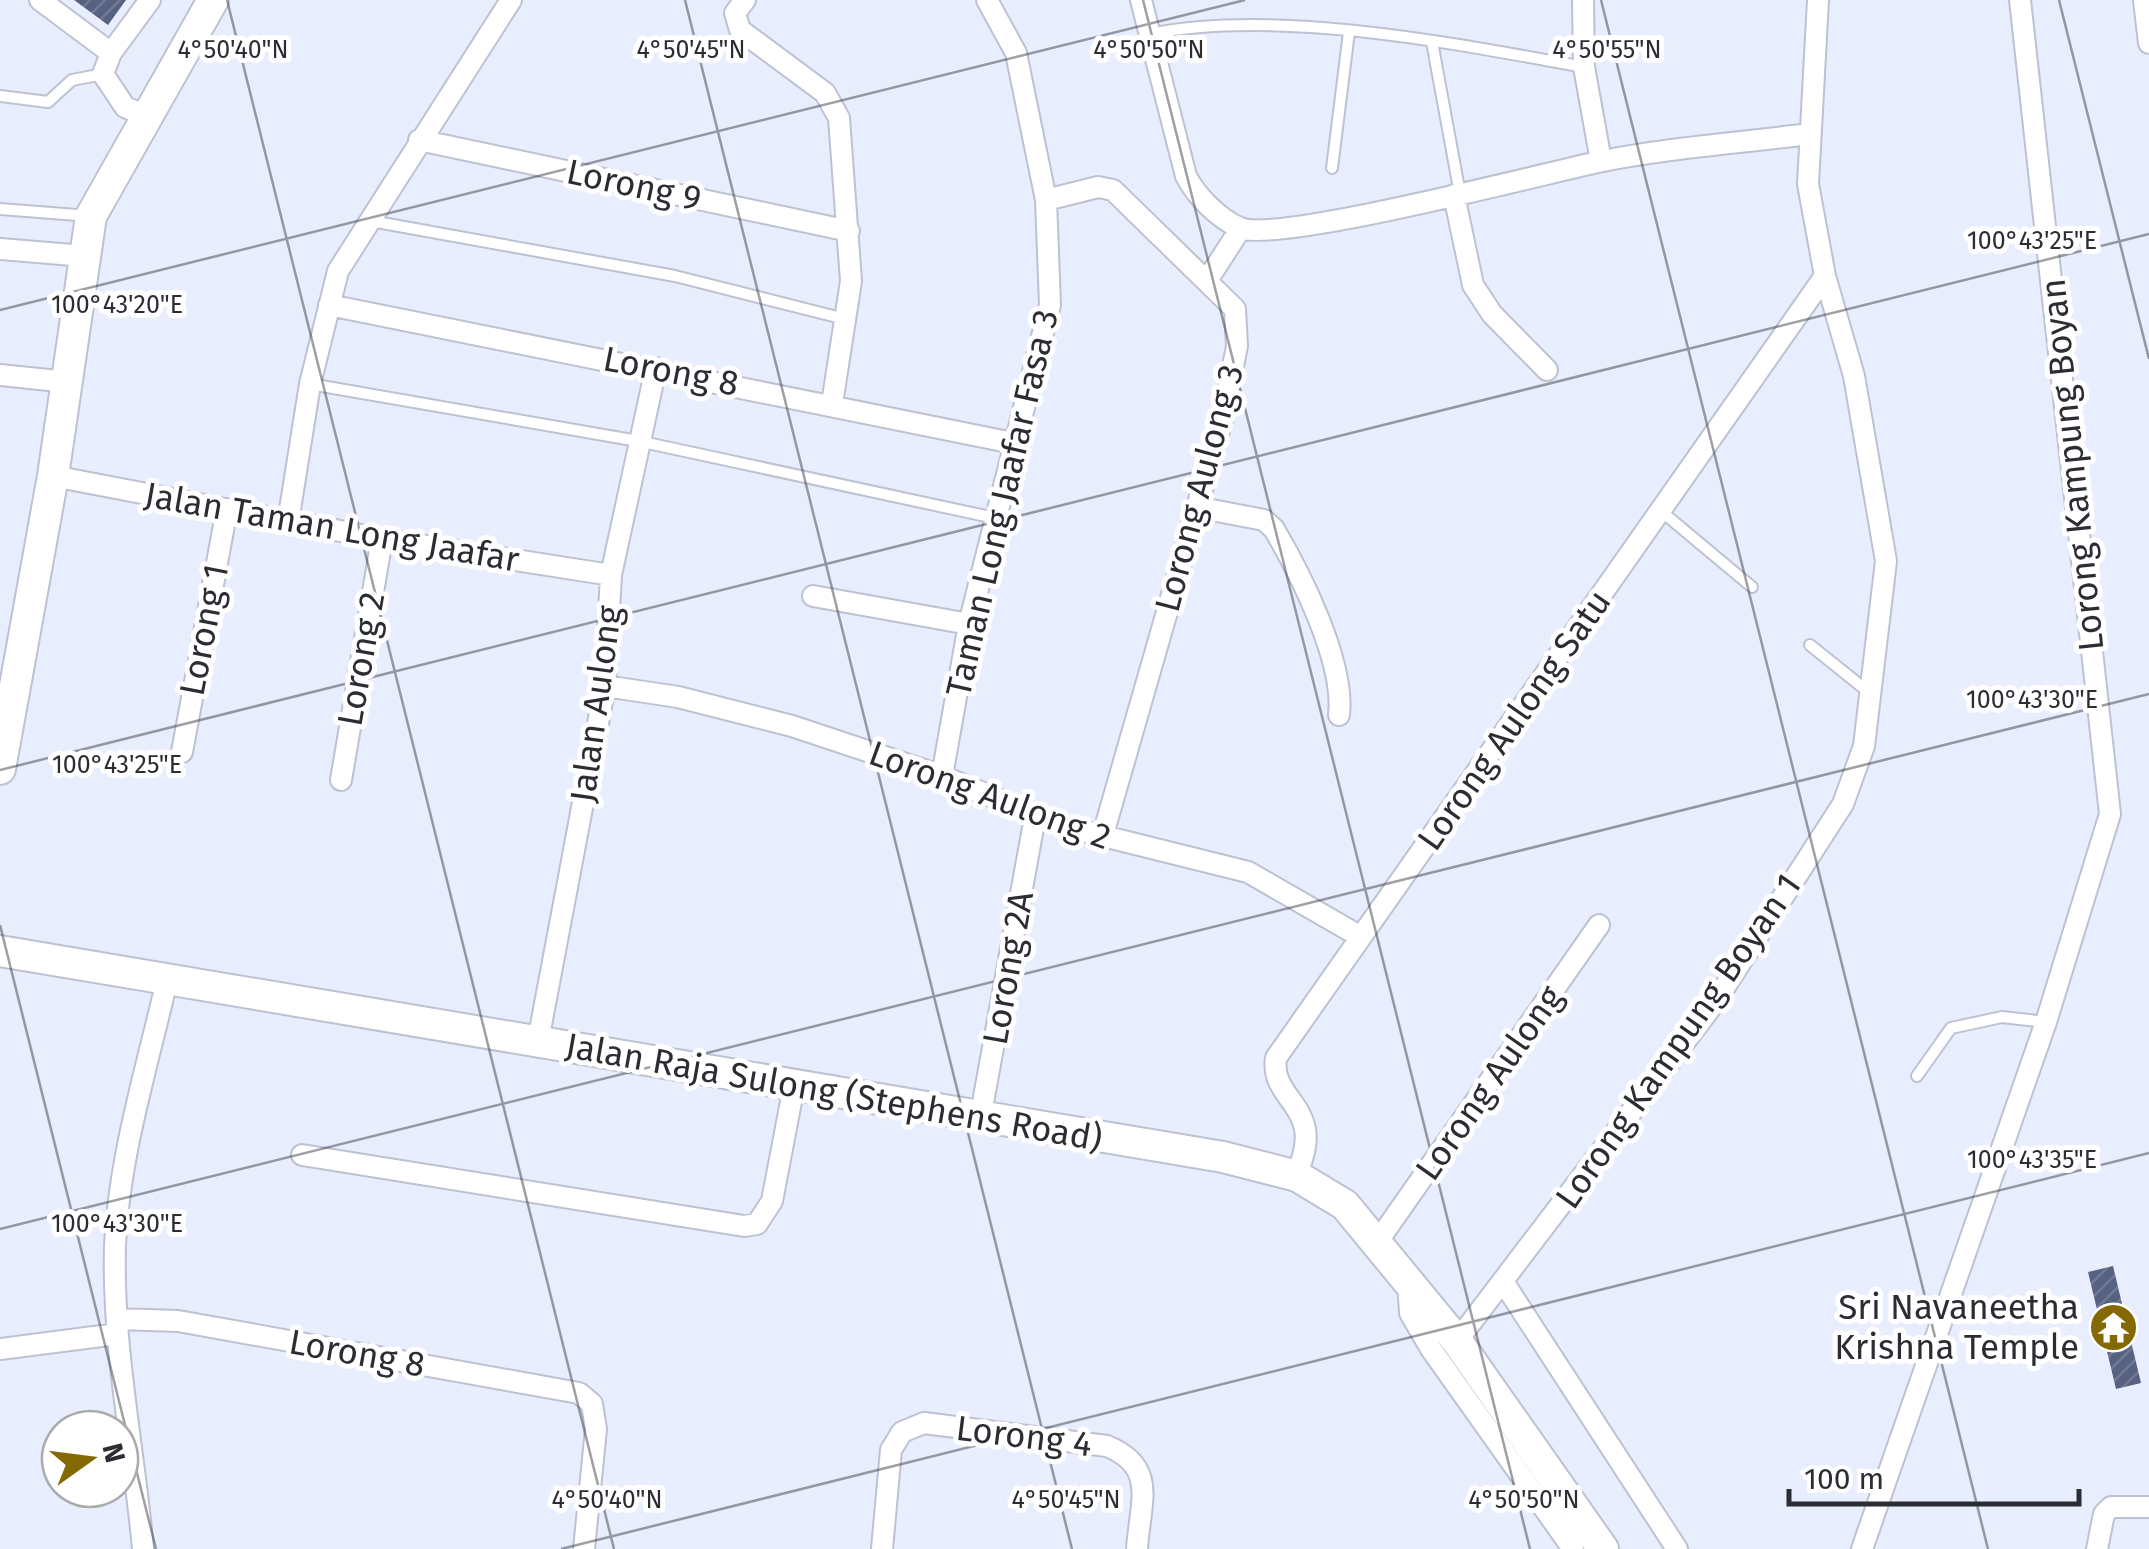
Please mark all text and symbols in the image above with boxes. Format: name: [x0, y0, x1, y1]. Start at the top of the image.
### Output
text: 4°50'40"N: [177, 35, 289, 65]
text: 4°50'45"N: [637, 35, 745, 65]
text: 4°50'50"N: [1093, 35, 1205, 65]
text: 4°50'55"N: [1552, 35, 1662, 65]
street label: Lorong 9: [563, 150, 705, 220]
text: 100°43'25"E: [1967, 226, 2097, 256]
street label: Lorong Kampung Boyan: [2032, 277, 2112, 653]
text: 100°43'20"E: [51, 290, 183, 320]
street label: Taman Long Jaafar Fasa 3: [937, 305, 1067, 701]
street label: Lorong 8: [600, 337, 742, 405]
street label: Lorong Aulong 3: [1146, 360, 1252, 616]
street label: Jalan Taman Long Jaafar: [141, 473, 523, 581]
street label: Lorong 1: [171, 561, 237, 699]
street label: Lorong Aulong Satu: [1408, 582, 1620, 858]
street label: Lorong 2: [329, 589, 393, 729]
street label: Jalan Aulong: [561, 602, 631, 805]
text: 100°43'30"E: [1966, 685, 2098, 715]
street label: Lorong Aulong 2: [863, 732, 1117, 858]
text: 100°43'25"E: [52, 750, 182, 780]
street label: Lorong Kampung Boyan 1: [1546, 866, 1810, 1216]
street label: Lorong 2A: [974, 888, 1042, 1048]
street label: Lorong Aulong: [1407, 977, 1572, 1188]
street label: Jalan Raja Sulong (Stephens Road): [562, 1024, 1106, 1160]
text: 100°43'35"E: [1967, 1145, 2097, 1175]
text: 100°43'30"E: [51, 1209, 183, 1239]
place label: Sri Navaneetha Krishna Temple: [1834, 1286, 2079, 1368]
temple icon: Sri Navaneetha Krishna Temple: [2088, 1301, 2140, 1353]
street label: Lorong 8: [286, 1320, 428, 1386]
street label: Lorong 4: [954, 1407, 1094, 1465]
north arrow: [40, 1409, 140, 1509]
text: N: [96, 1440, 132, 1466]
scale bar: [1789, 1444, 2079, 1506]
text: 100 m: [1804, 1461, 1884, 1497]
text: 4°50'40"N: [551, 1485, 663, 1515]
text: 4°50'45"N: [1012, 1485, 1120, 1515]
text: 4°50'50"N: [1468, 1485, 1580, 1515]

